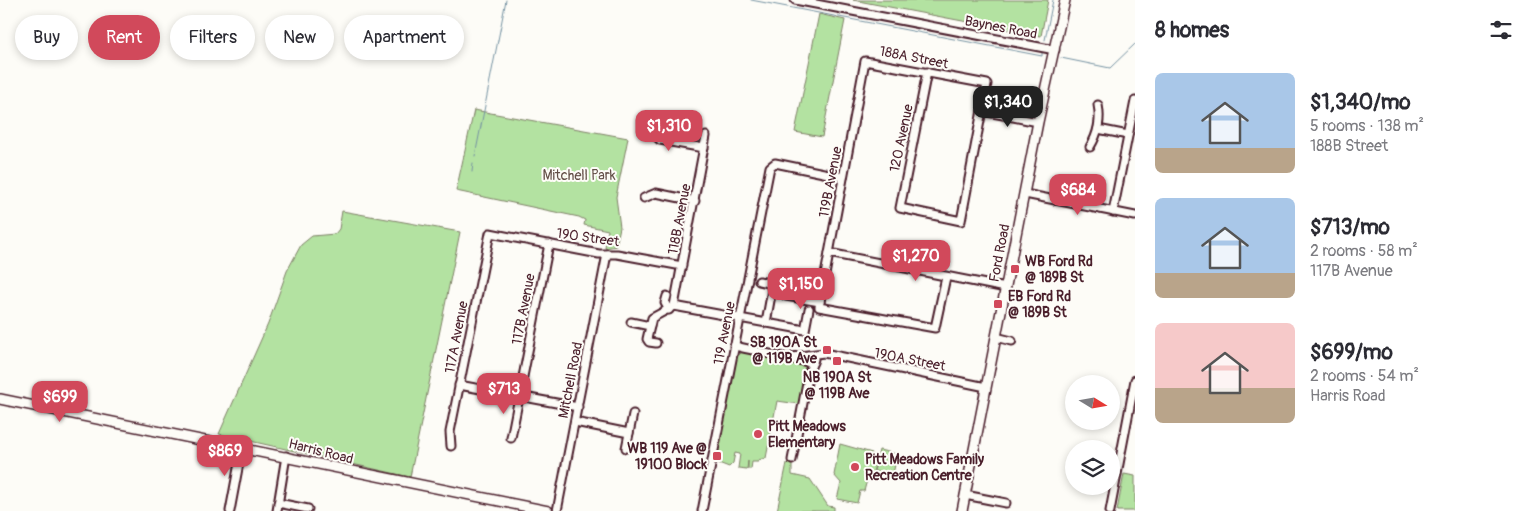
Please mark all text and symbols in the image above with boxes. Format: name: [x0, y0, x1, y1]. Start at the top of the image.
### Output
street label: Baynes Road: [963, 12, 1039, 43]
chip: Buy: [15, 15, 78, 60]
chip: Rent: [88, 15, 160, 60]
chip: Filters: [170, 15, 255, 60]
chip: New: [265, 15, 334, 60]
chip: Apartment: [344, 15, 464, 60]
icon: filters: [1487, 16, 1515, 44]
text: 8 homes: [1155, 17, 1229, 44]
street label: 188A Street: [878, 42, 950, 73]
pin: $1,340: [967, 86, 1049, 128]
text: $1,340/mo: [1310, 89, 1411, 116]
text: $1,340: [984, 92, 1032, 112]
icon: home: [1195, 93, 1255, 153]
street label: 120 Avenue: [886, 103, 917, 174]
pin: $1,310: [628, 110, 710, 152]
text: $1,310: [646, 116, 692, 136]
text: 5 rooms · 138 m²: [1310, 116, 1424, 136]
text: 188B Street: [1310, 136, 1388, 156]
street label: 119B Avenue: [815, 145, 846, 219]
park label: Mitchell Park: [542, 167, 616, 184]
pin: $684: [1048, 174, 1108, 216]
text: $684: [1060, 180, 1096, 200]
street label: 118B Avenue: [664, 182, 695, 256]
text: $713/mo: [1310, 214, 1390, 241]
icon: home: [1195, 218, 1255, 278]
street label: Ford Road: [986, 222, 1013, 284]
street label: 190 Street: [555, 225, 621, 250]
pin: $1,270: [875, 240, 957, 282]
text: 2 rooms · 58 m²: [1310, 241, 1418, 261]
text: $1,270: [892, 246, 940, 266]
place label: WB Ford Rd @ 189B St: [1025, 253, 1093, 286]
text: 117B Avenue: [1310, 261, 1393, 281]
marker: WB Ford Rd @ 189B St: [1009, 263, 1021, 275]
pin: $1,150: [760, 268, 842, 310]
street label: 117B Avenue: [508, 272, 539, 346]
text: $1,150: [779, 274, 823, 294]
place label: EB Ford Rd @ 189B St: [1008, 288, 1071, 321]
marker: EB Ford Rd @ 189B St: [992, 298, 1004, 310]
street label: 117A Avenue: [441, 299, 472, 375]
street label: 119 Avenue: [710, 300, 739, 366]
place label: SB 190A St @ 119B Ave: [750, 334, 818, 367]
text: $699/mo: [1310, 339, 1393, 366]
street label: Mitchell Road: [555, 340, 586, 420]
icon: home: [1195, 343, 1255, 403]
marker: SB 190A St @ 119B Ave: [821, 344, 833, 356]
street label: 190A Street: [873, 344, 947, 375]
marker: NB 190A St @ 119B Ave: [831, 355, 843, 367]
text: 2 rooms · 54 m²: [1310, 366, 1419, 386]
place label: NB 190A St @ 119B Ave: [803, 369, 872, 402]
pin: $713: [474, 372, 534, 415]
north arrow: [1065, 375, 1120, 430]
map controls: [1065, 375, 1120, 495]
text: $713: [488, 379, 520, 399]
pin: $699: [30, 380, 90, 423]
text: Harris Road: [1310, 386, 1386, 406]
text: $699: [43, 387, 77, 407]
place label: Pitt Meadows Elementary: [768, 418, 846, 451]
marker: Pitt Meadows Elementary: [752, 428, 764, 440]
pin: $869: [195, 434, 255, 477]
street label: Harris Road: [287, 435, 355, 468]
place label: WB 119 Ave @ 19100 Block: [627, 440, 707, 473]
button: layers: [1065, 440, 1120, 495]
text: $869: [208, 441, 242, 461]
marker: WB 119 Ave @ 19100 Block: [711, 450, 723, 462]
place label: Pitt Meadows Family Recreation Centre: [865, 451, 984, 484]
marker: Pitt Meadows Family Recreation Centre: [849, 461, 861, 473]

